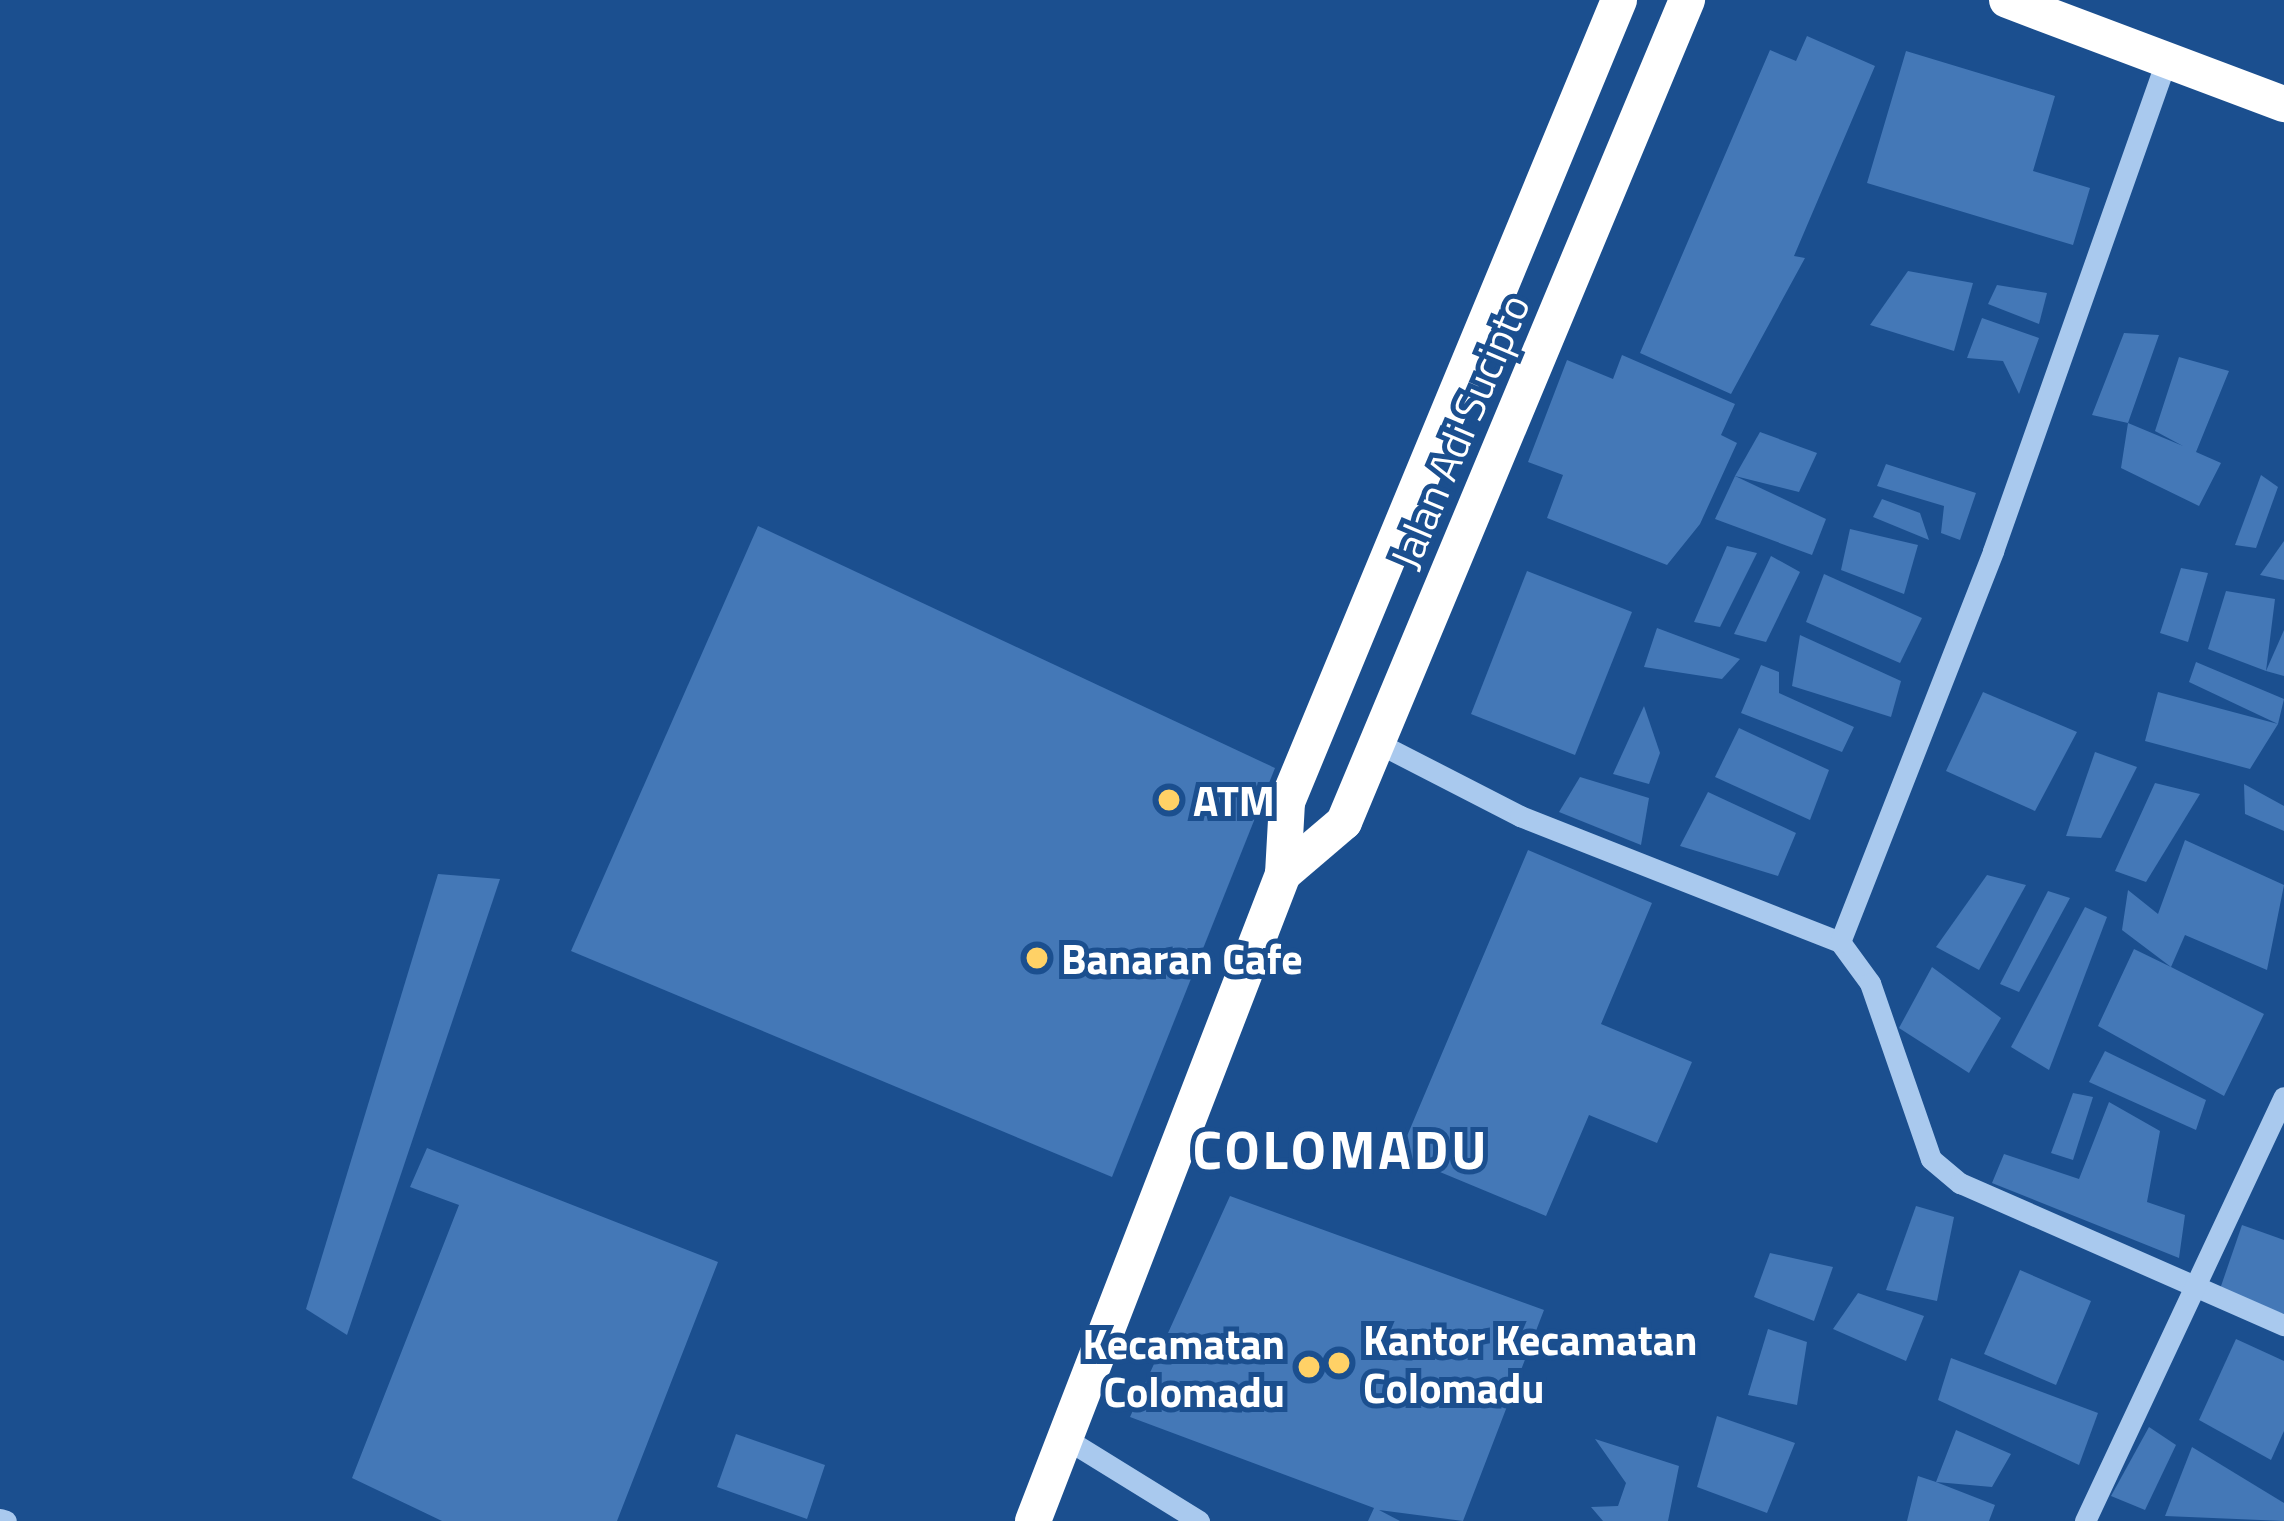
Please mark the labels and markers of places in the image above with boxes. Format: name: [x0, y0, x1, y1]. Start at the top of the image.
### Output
place label: ATM: [1193, 775, 1275, 825]
marker: ATM: [1156, 787, 1182, 813]
place label: Banaran Cafe: [1061, 933, 1303, 983]
marker: Banaran Cafe: [1024, 945, 1050, 971]
place label: Kantor Kecamatan Colomadu: [1363, 1314, 1697, 1412]
place label: Kecamatan Colomadu: [1083, 1318, 1285, 1416]
marker: Kantor Kecamatan Colomadu: [1326, 1350, 1352, 1376]
marker: Kecamatan Colomadu: [1296, 1354, 1322, 1380]

